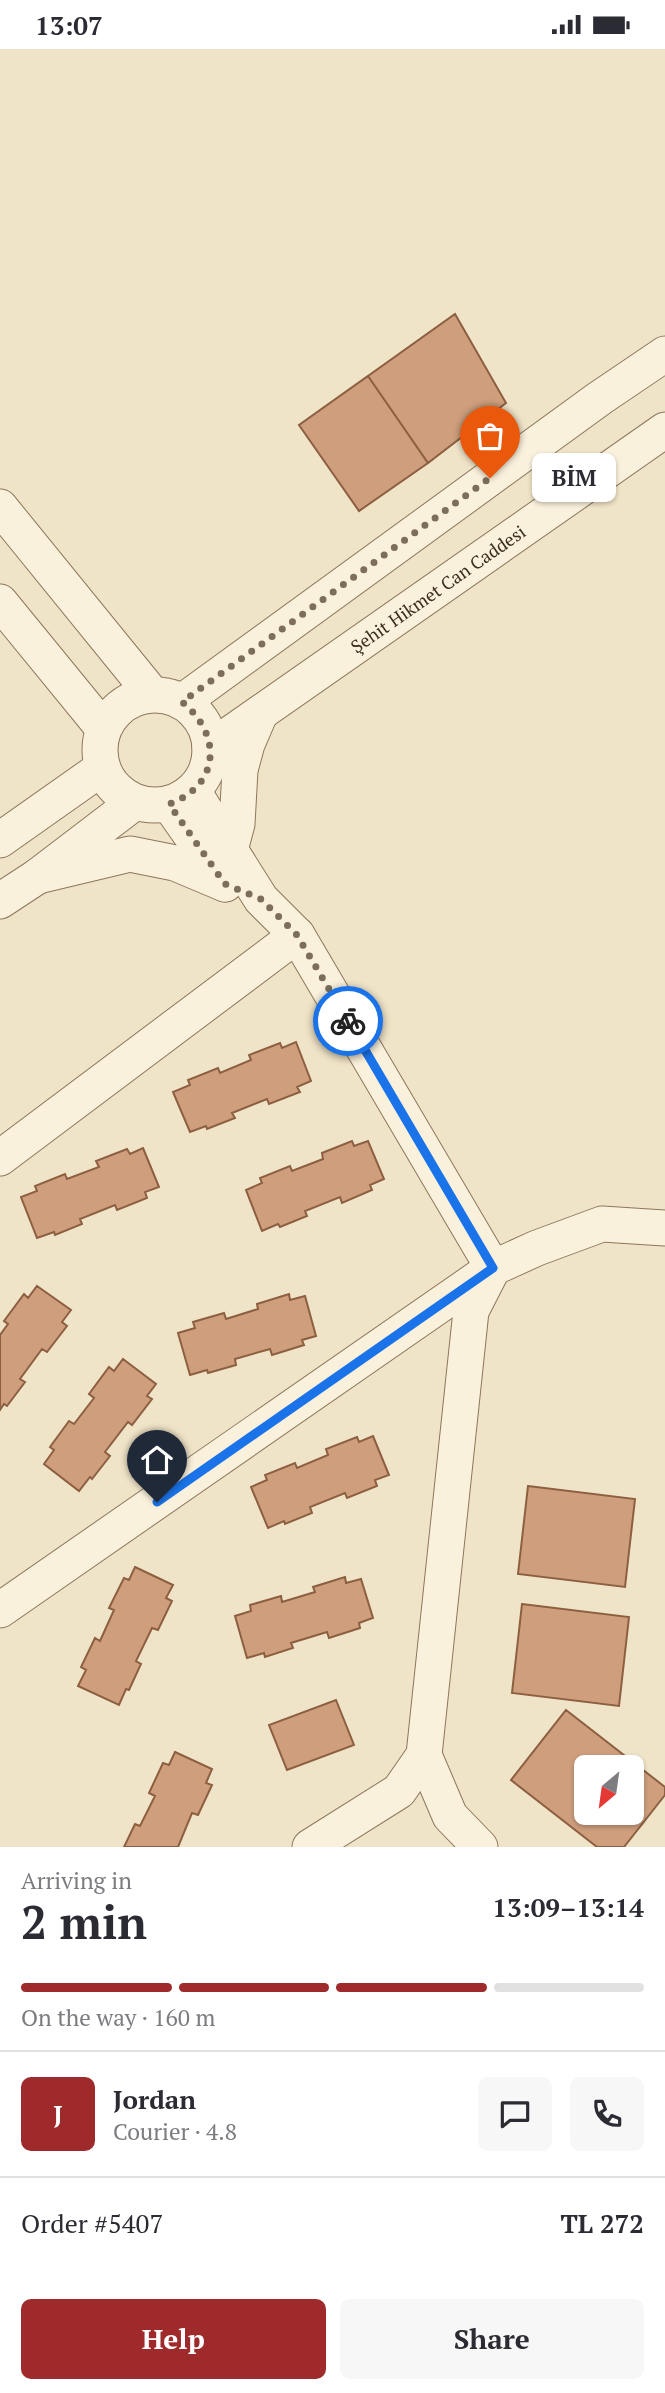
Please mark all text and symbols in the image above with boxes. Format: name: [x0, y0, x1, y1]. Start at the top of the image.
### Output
text: 13:07: [35, 8, 103, 42]
pin: [460, 406, 520, 478]
icon: bag: [471, 417, 509, 455]
callout: BİM: [532, 453, 616, 502]
text: BİM: [552, 462, 596, 493]
street label: Şehit Hikmet Can Caddesi: [346, 519, 530, 658]
courier: [313, 986, 383, 1056]
icon: bike: [329, 1002, 367, 1040]
pin: [127, 1430, 187, 1502]
icon: home: [138, 1441, 176, 1479]
north arrow: [574, 1755, 644, 1825]
map controls: [574, 1755, 644, 1825]
text: Arriving in: [21, 1865, 132, 1896]
text: 13:09–13:14: [492, 1890, 644, 1924]
text: 2 min: [21, 1891, 147, 1952]
text: On the way · 160 m: [21, 2002, 215, 2033]
button: chat: [478, 2077, 552, 2151]
button: phone: [570, 2077, 644, 2151]
text: Jordan: [113, 2082, 196, 2116]
text: J: [53, 2097, 63, 2131]
text: Courier · 4.8: [113, 2116, 237, 2147]
text: Order #5407: [21, 2206, 163, 2240]
text: TL 272: [560, 2206, 644, 2240]
button: Help: [21, 2299, 326, 2379]
button: Share: [340, 2299, 644, 2379]

